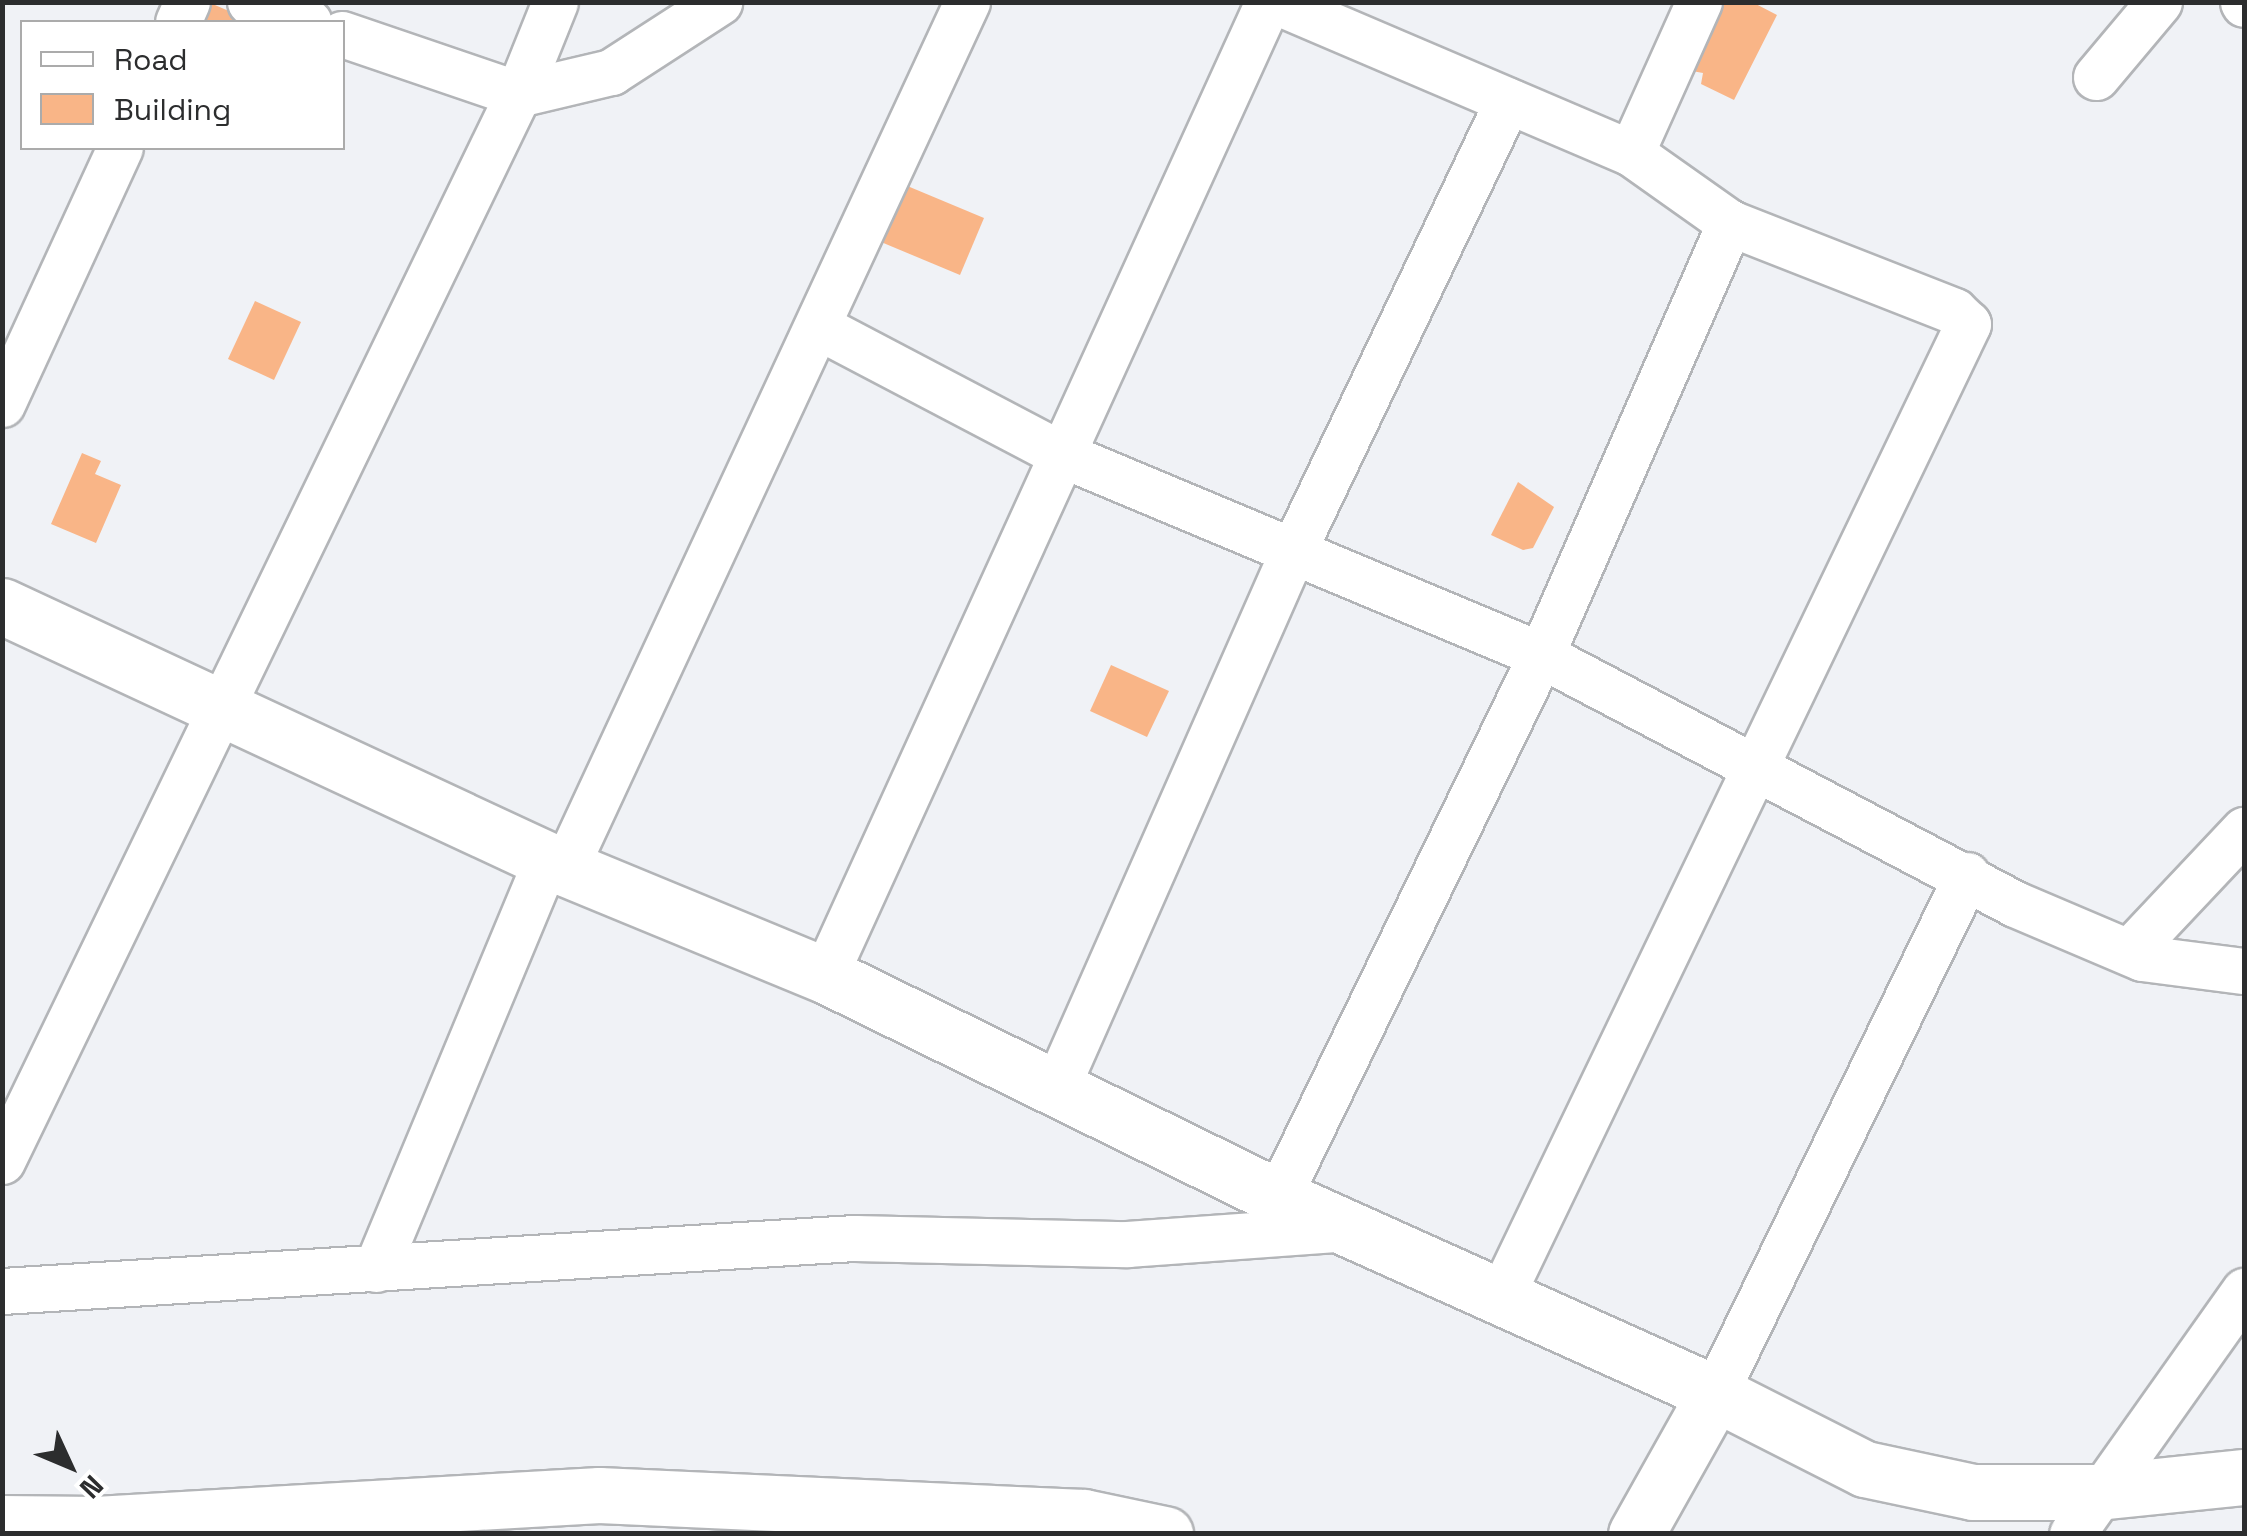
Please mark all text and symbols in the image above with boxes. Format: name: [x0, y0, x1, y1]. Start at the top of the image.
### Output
legend: [20, 20, 345, 150]
text: Road: [114, 40, 188, 79]
text: Building: [114, 90, 231, 129]
north arrow: [20, 1416, 120, 1516]
text: N: [72, 1468, 111, 1506]

